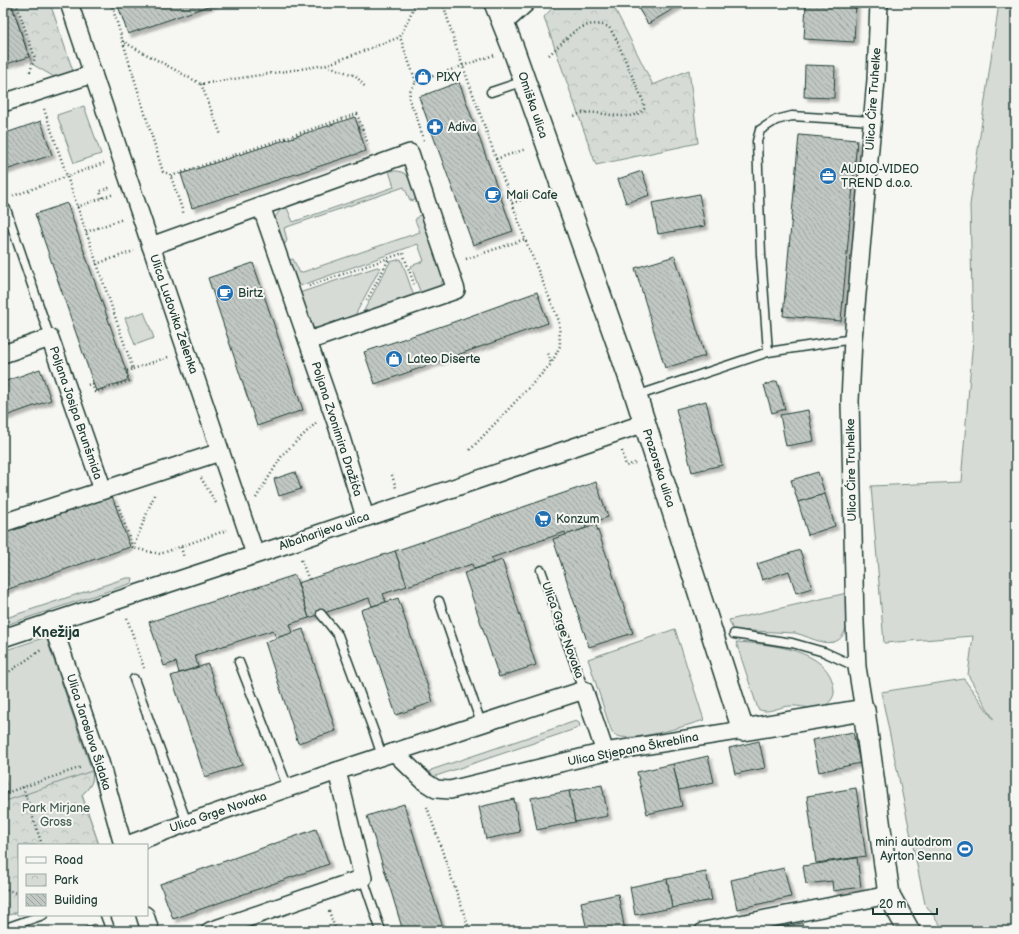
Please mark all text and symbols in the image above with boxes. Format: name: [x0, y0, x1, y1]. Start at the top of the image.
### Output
street label: Ulica Ćire Truhelke: [860, 47, 885, 151]
shop icon: PIXY: [413, 67, 433, 87]
place label: PIXY: [436, 70, 462, 85]
street label: Omiška ulica: [514, 70, 551, 141]
pharmacy icon: Adiva: [425, 117, 445, 137]
place label: Adiva: [448, 120, 477, 135]
place label: AUDIO-VIDEO TREND d.o.o.: [841, 162, 919, 191]
office icon: AUDIO-VIDEO TREND d.o.o.: [818, 166, 838, 186]
cafe icon: Mali Cafe: [483, 185, 503, 205]
place label: Mali Cafe: [506, 188, 558, 203]
street label: Ulica Ludovika Zelenka: [146, 252, 201, 376]
cafe icon: Birtz: [215, 283, 235, 303]
place label: Birtz: [238, 286, 263, 301]
street label: Poljana Josipa Brunšmida: [46, 345, 105, 482]
shop icon: Lateo Diserte: [384, 349, 404, 369]
place label: Lateo Diserte: [407, 352, 480, 367]
street label: Poljana Zvonimira Dražića: [308, 360, 365, 499]
street label: Ulica Ćire Truhelke: [841, 418, 860, 522]
street label: Prozorska ulica: [639, 427, 678, 510]
street label: Albaharijeva ulica: [277, 509, 372, 554]
supermarket icon: Konzum: [533, 509, 553, 529]
place label: Konzum: [556, 512, 600, 527]
street label: Ulica Grge Novaka: [538, 580, 587, 681]
district label: Knežija: [32, 624, 80, 641]
street label: Ulica Jaroslava Šidaka: [63, 672, 115, 792]
street label: Ulica Stjepana Škreblina: [566, 728, 700, 770]
street label: Ulica Grge Novaka: [168, 789, 269, 836]
park label: Park Mirjane Gross: [22, 801, 90, 830]
place label: mini autodrom Ayrton Senna: [875, 835, 952, 864]
sports icon: mini autodrom Ayrton Senna: [955, 839, 975, 859]
legend: [18, 844, 148, 916]
text: Road: [54, 853, 83, 868]
text: Park: [54, 873, 78, 888]
scale bar: [873, 890, 937, 916]
text: Building: [54, 893, 98, 908]
text: 20 m: [879, 897, 906, 912]

